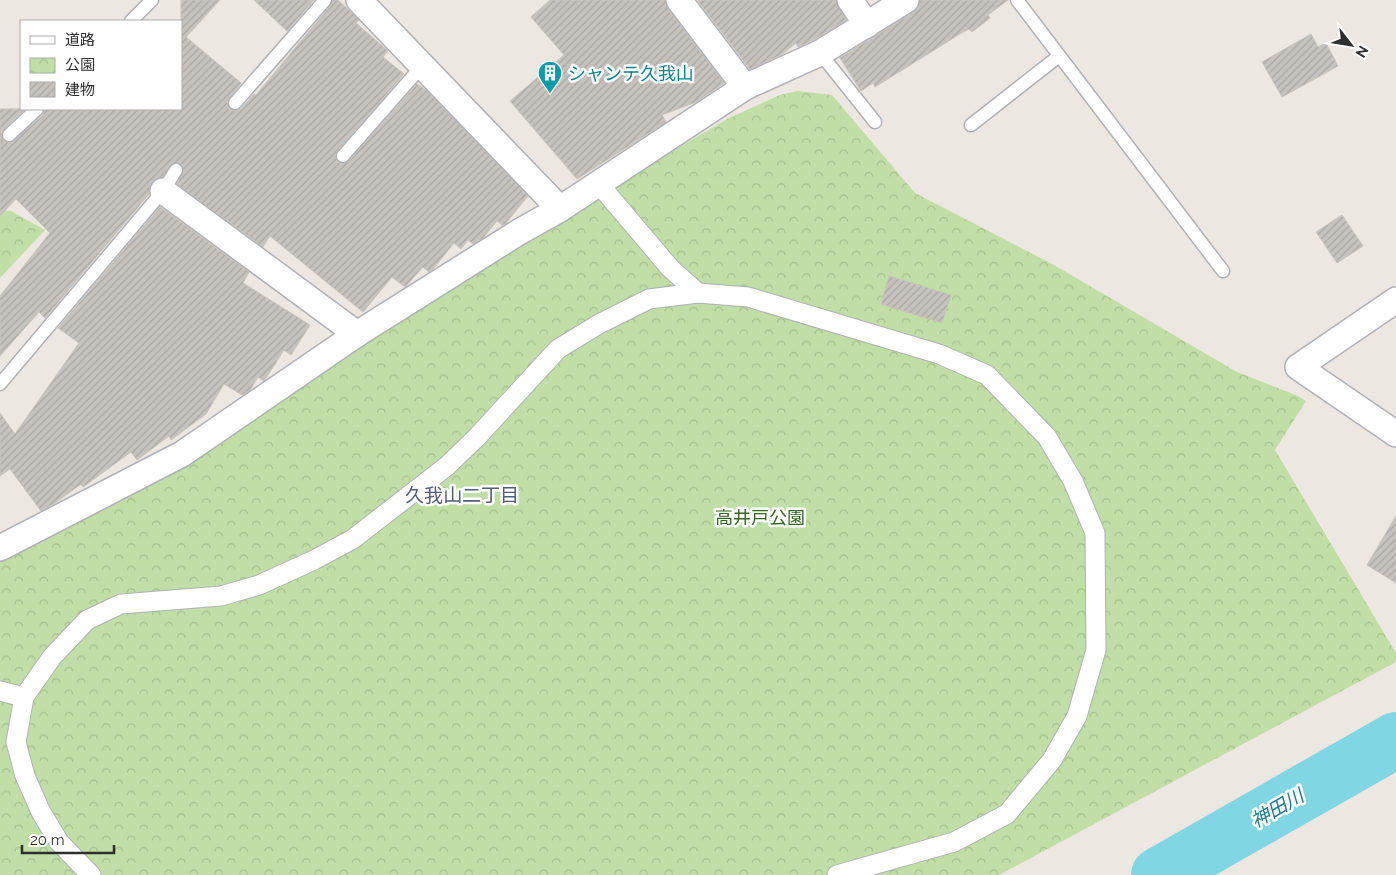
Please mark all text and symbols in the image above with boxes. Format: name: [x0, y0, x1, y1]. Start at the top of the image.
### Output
legend: [20, 20, 182, 110]
north arrow: [1326, 20, 1376, 70]
text: 道路: [65, 31, 95, 49]
text: N: [1353, 43, 1372, 60]
text: 公園: [65, 56, 95, 74]
building icon: シャンテ久我山: [537, 60, 563, 94]
place label: シャンテ久我山: [568, 63, 694, 84]
text: 建物: [65, 81, 95, 99]
district label: 久我山二丁目: [405, 484, 519, 506]
park label: 高井戸公園: [715, 507, 805, 528]
water label: 神田川: [1247, 783, 1309, 832]
scale bar: [22, 822, 115, 854]
text: 20 m: [30, 831, 65, 849]

